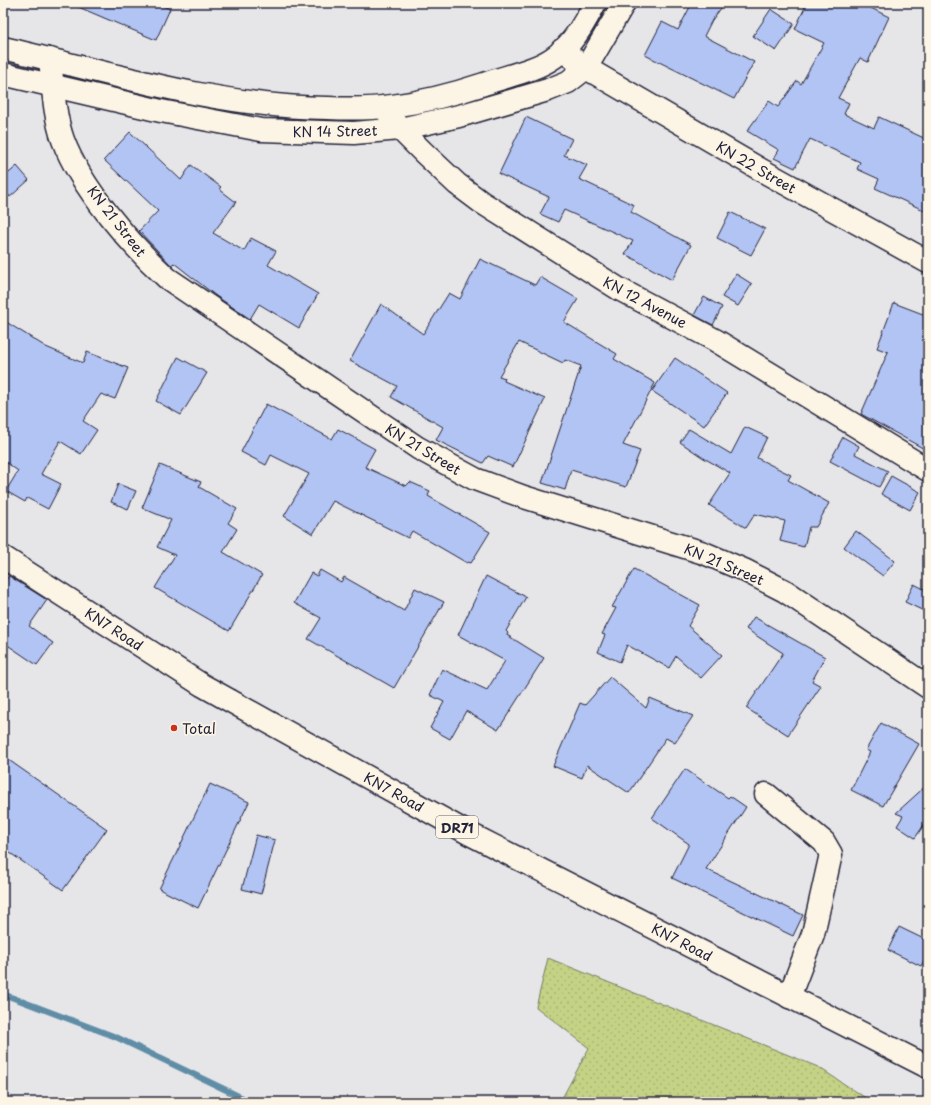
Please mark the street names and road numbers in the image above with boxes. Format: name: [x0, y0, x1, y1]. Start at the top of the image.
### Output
street label: KN 14 Street: [292, 120, 378, 142]
street label: KN 22 Street: [712, 136, 800, 199]
street label: KN 21 Street: [83, 181, 152, 261]
street label: KN 12 Avenue: [599, 271, 691, 333]
street label: KN 21 Street: [381, 418, 465, 480]
street label: KN 21 Street: [681, 538, 768, 590]
street label: KN7 Road: [81, 602, 147, 656]
street label: KN7 Road: [360, 767, 428, 817]
road number: DR71: [436, 816, 478, 838]
street label: KN7 Road: [648, 918, 716, 966]

